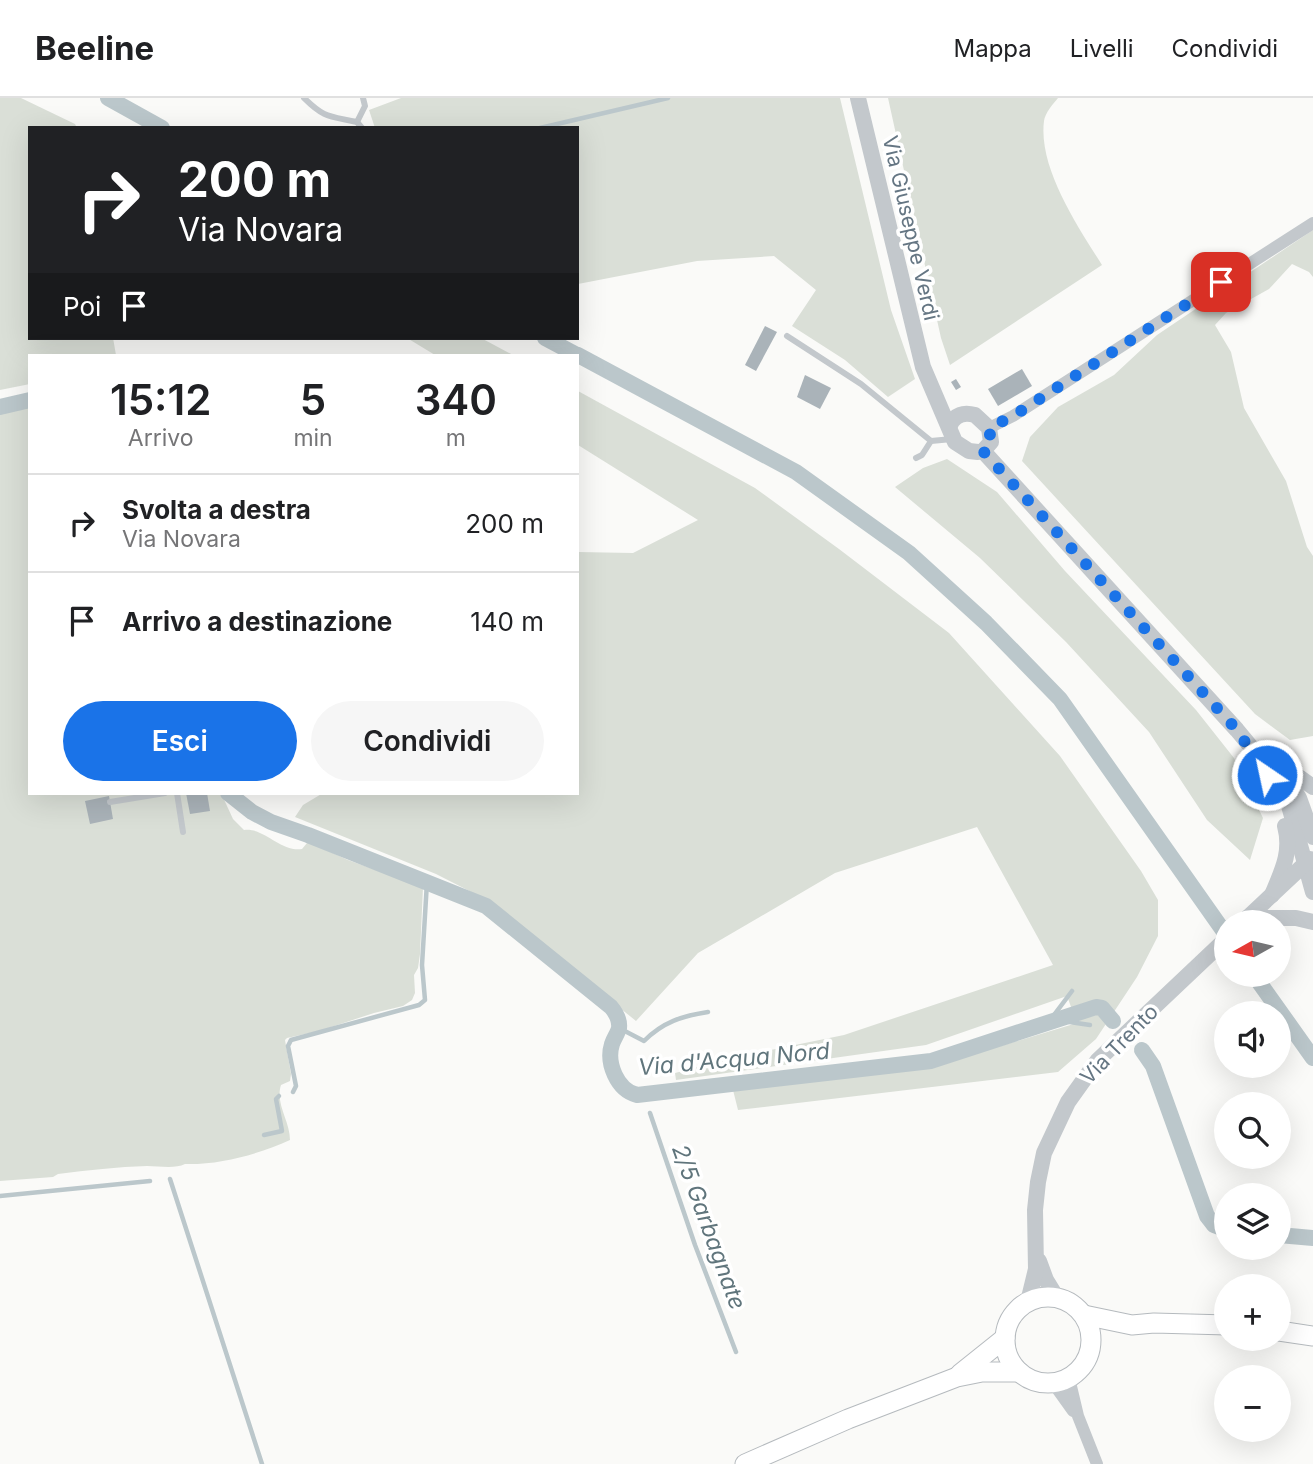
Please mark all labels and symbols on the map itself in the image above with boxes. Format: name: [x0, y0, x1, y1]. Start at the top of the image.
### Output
street label: Via Giuseppe Verdi: [878, 133, 944, 323]
pin: [1191, 252, 1251, 312]
position arrow: [1230, 738, 1304, 812]
north arrow: [1214, 910, 1292, 987]
street label: Via Trento: [1075, 999, 1163, 1089]
water label: Via d'Acqua Nord: [637, 1037, 832, 1081]
water label: 2/5 Garbagnate: [666, 1141, 752, 1313]

